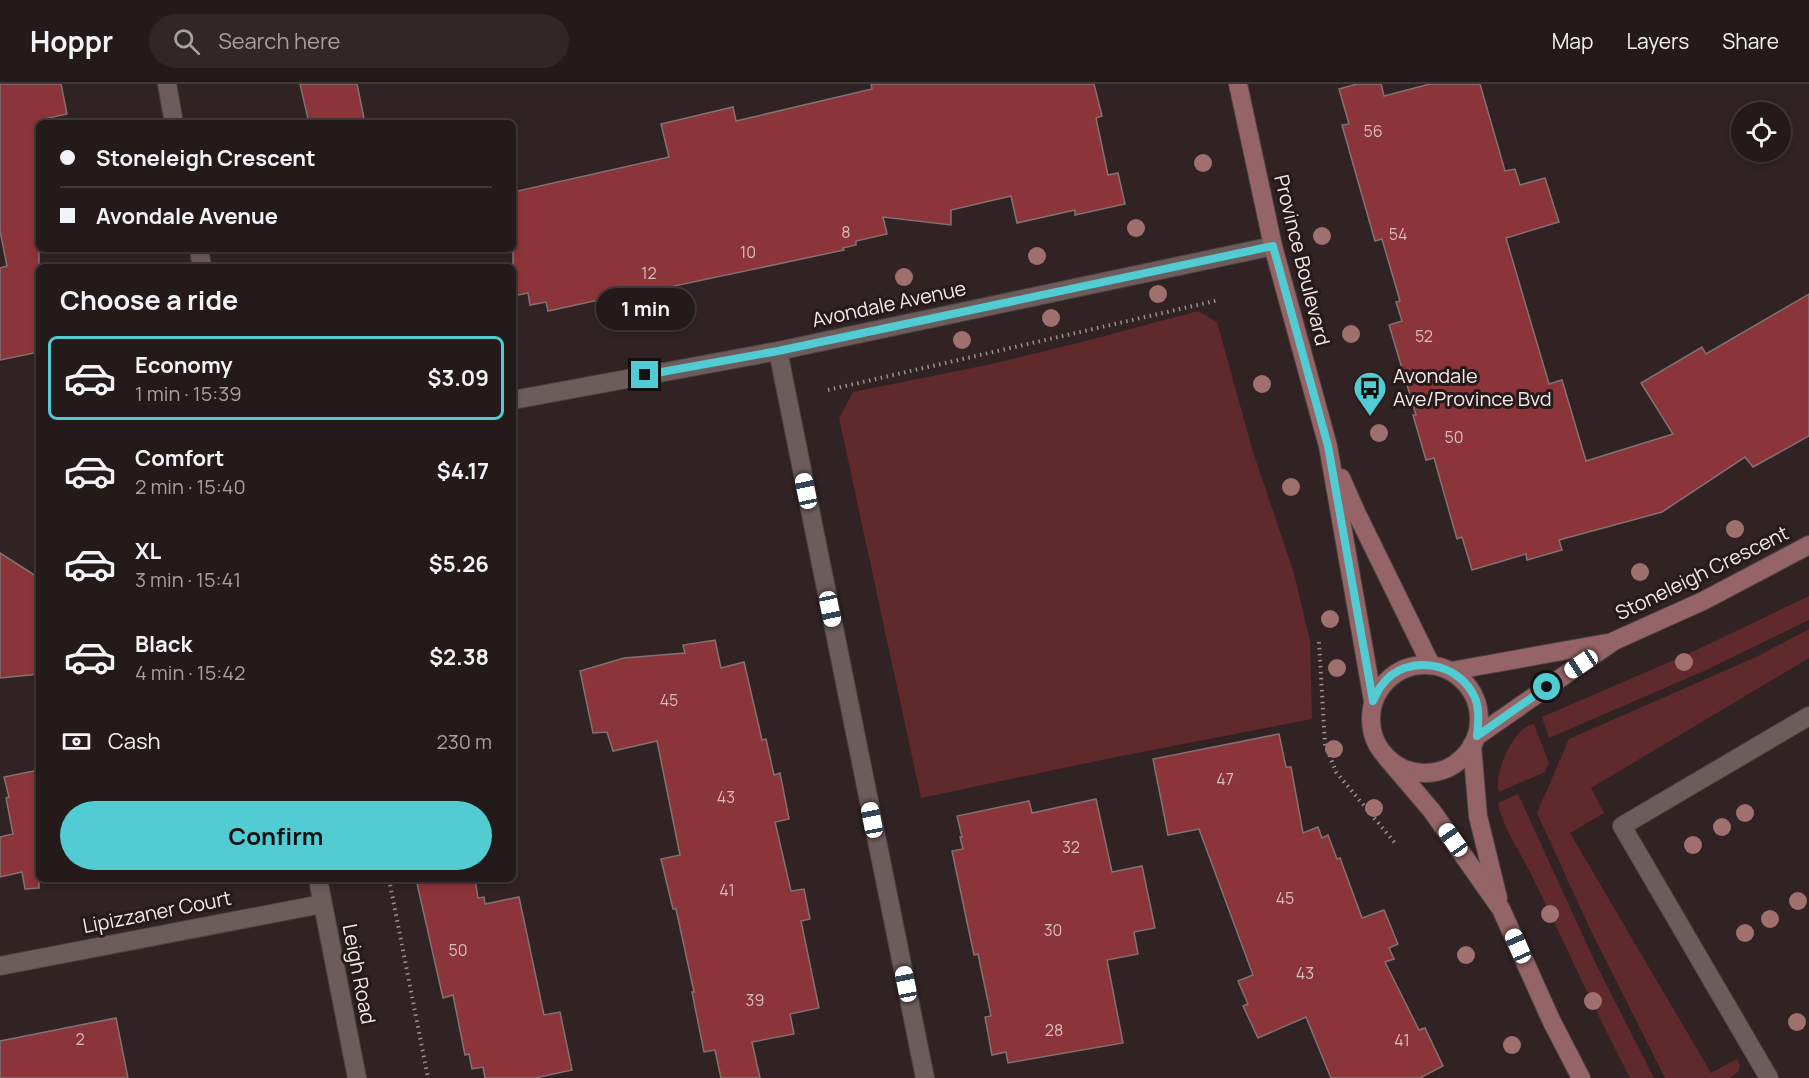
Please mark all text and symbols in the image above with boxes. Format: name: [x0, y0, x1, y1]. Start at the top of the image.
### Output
search box: [149, 14, 569, 68]
text: Hoppr: [30, 22, 113, 60]
icon: search: [170, 25, 203, 58]
text: Search here: [218, 26, 340, 56]
text: Map: [1552, 27, 1593, 55]
text: Layers: [1626, 27, 1689, 55]
text: Share: [1722, 27, 1779, 55]
map controls: [1731, 102, 1791, 162]
button: locate: [1731, 102, 1791, 162]
house number: 56: [1363, 120, 1383, 142]
text: Stoneleigh Crescent: [96, 143, 316, 173]
street label: Province Boulevard: [1268, 172, 1337, 348]
text: Avondale Avenue: [96, 201, 278, 231]
house number: 8: [841, 221, 851, 243]
house number: 54: [1389, 223, 1407, 245]
house number: 10: [740, 241, 756, 263]
house number: 12: [641, 262, 657, 284]
street label: Avondale Avenue: [809, 274, 969, 333]
text: Choose a ride: [60, 281, 238, 318]
callout: 1 min: [596, 288, 694, 330]
text: 1 min: [621, 295, 670, 322]
house number: 52: [1415, 325, 1433, 347]
text: Economy: [135, 350, 233, 380]
icon: car: [63, 351, 117, 405]
route end: [631, 361, 658, 388]
place label: Avondale Ave/Province Bvd: [1393, 362, 1552, 412]
text: $3.09: [428, 363, 489, 393]
bus stop icon: Avondale Ave/Province Bvd: [1352, 370, 1388, 417]
text: 1 min · 15:39: [135, 380, 242, 407]
house number: 50: [1445, 426, 1464, 448]
text: Comfort: [135, 443, 224, 473]
icon: car: [63, 444, 117, 498]
text: $4.17: [437, 456, 489, 486]
car: [793, 472, 819, 510]
text: 2 min · 15:40: [135, 473, 246, 500]
street label: Stoneleigh Crescent: [1611, 519, 1793, 626]
text: XL: [135, 536, 161, 566]
icon: car: [63, 537, 117, 591]
text: $5.26: [429, 549, 489, 579]
text: 3 min · 15:41: [135, 566, 241, 593]
car: [817, 590, 843, 628]
text: Black: [135, 629, 192, 659]
icon: car: [63, 630, 117, 684]
text: $2.38: [429, 642, 489, 672]
car: [1561, 646, 1601, 682]
text: 4 min · 15:42: [135, 659, 245, 686]
route start: [1533, 673, 1560, 700]
house number: 45: [660, 689, 678, 711]
icon: cash: [60, 725, 93, 758]
text: Cash: [108, 726, 161, 756]
text: 230 m: [436, 728, 492, 755]
house number: 47: [1216, 768, 1234, 790]
house number: 43: [717, 786, 735, 808]
button: Confirm: [60, 801, 492, 870]
car: [860, 801, 884, 839]
car: [1435, 820, 1471, 860]
house number: 32: [1062, 836, 1080, 858]
house number: 41: [719, 879, 735, 901]
street label: Lipizzaner Court: [80, 884, 234, 939]
house number: 45: [1276, 887, 1294, 909]
house number: 30: [1044, 919, 1062, 941]
street label: Leigh Road: [337, 921, 382, 1026]
car: [1502, 926, 1534, 966]
house number: 50: [449, 939, 468, 961]
house number: 43: [1296, 962, 1314, 984]
car: [894, 965, 918, 1003]
house number: 39: [746, 989, 764, 1011]
house number: 28: [1045, 1019, 1063, 1041]
house number: 2: [75, 1028, 85, 1050]
house number: 41: [1394, 1029, 1410, 1051]

